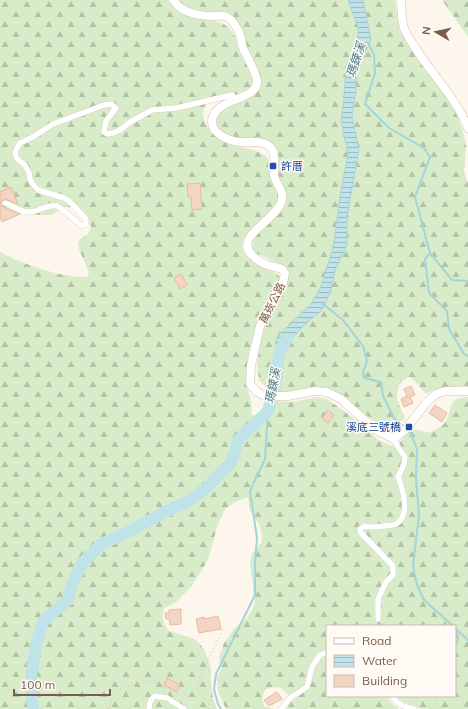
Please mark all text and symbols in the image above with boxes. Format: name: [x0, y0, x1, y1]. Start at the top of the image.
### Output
north arrow: [416, 12, 456, 52]
text: N: [419, 25, 434, 36]
water label: 瑪鋉溪: [343, 39, 369, 79]
place label: 許厝: [281, 159, 303, 173]
marker: 許厝: [268, 161, 278, 171]
street label: 萬崁公路: [256, 280, 288, 326]
water label: 瑪鋉溪: [262, 365, 284, 405]
place label: 溪底三號橋: [346, 420, 401, 434]
marker: 溪底三號橋: [404, 422, 414, 432]
legend: [326, 625, 456, 697]
text: Road: [362, 633, 391, 648]
text: Water: [362, 653, 398, 668]
scale bar: [14, 671, 110, 697]
text: Building: [362, 673, 407, 688]
text: 100 m: [20, 677, 55, 692]

